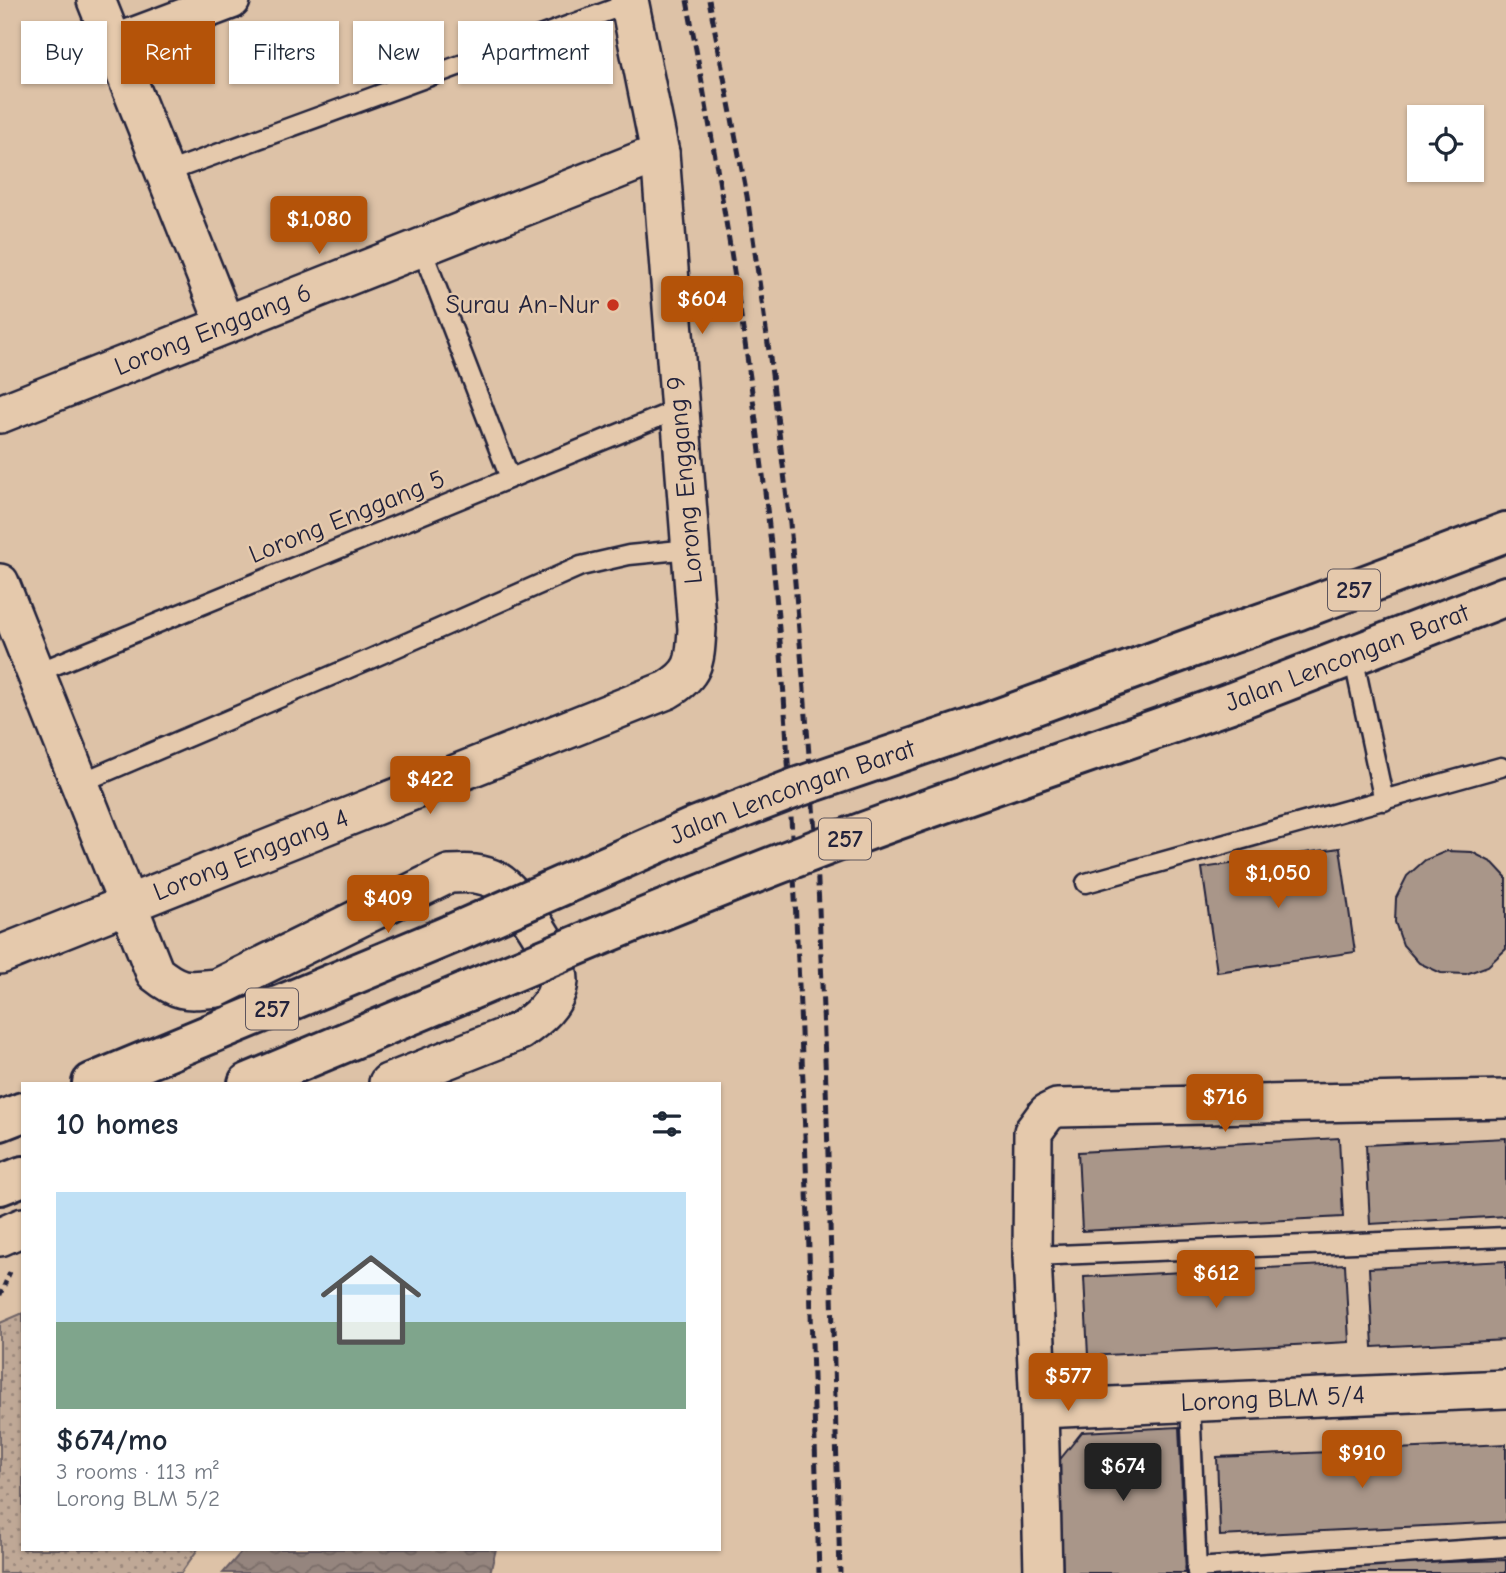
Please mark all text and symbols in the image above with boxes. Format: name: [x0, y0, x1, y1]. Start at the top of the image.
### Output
chip: Buy: [21, 21, 107, 84]
chip: Rent: [121, 21, 215, 84]
chip: Filters: [229, 21, 339, 84]
chip: New: [353, 21, 444, 84]
chip: Apartment: [458, 21, 613, 84]
map controls: [1407, 105, 1484, 182]
button: locate: [1407, 105, 1484, 182]
pin: $1,080: [262, 196, 376, 256]
text: $1,080: [286, 205, 352, 232]
pin: $604: [661, 276, 743, 336]
street label: Lorong Enggang 6: [110, 277, 316, 382]
text: $604: [677, 285, 727, 312]
place label: Surau An-Nur: [445, 290, 600, 320]
marker: Surau An-Nur: [605, 297, 621, 313]
street label: Lorong Enggang 9: [661, 375, 709, 585]
street label: Lorong Enggang 5: [245, 464, 449, 570]
road number: 257: [1328, 570, 1380, 610]
street label: Jalan Lencongan Barat: [1221, 597, 1475, 718]
street label: Jalan Lencongan Barat: [665, 733, 920, 851]
pin: $422: [389, 756, 471, 816]
text: $422: [406, 765, 454, 792]
street label: Lorong Enggang 4: [149, 803, 353, 908]
road number: 257: [819, 818, 871, 860]
pin: $1,050: [1221, 850, 1335, 910]
text: $1,050: [1245, 859, 1311, 886]
pin: $409: [347, 876, 429, 935]
text: $409: [363, 884, 413, 911]
road number: 257: [246, 988, 298, 1030]
pin: $716: [1184, 1074, 1266, 1134]
text: $716: [1202, 1083, 1248, 1110]
icon: filters: [648, 1105, 686, 1143]
text: 10 homes: [56, 1107, 178, 1142]
icon: home: [308, 1237, 434, 1363]
pin: $612: [1175, 1250, 1257, 1310]
text: $612: [1193, 1259, 1239, 1286]
pin: $577: [1027, 1354, 1109, 1413]
text: $577: [1045, 1362, 1091, 1389]
street label: Lorong BLM 5/4: [1180, 1380, 1366, 1418]
text: $674/mo: [56, 1423, 167, 1458]
pin: $910: [1321, 1430, 1403, 1490]
text: $910: [1338, 1439, 1386, 1466]
pin: $674: [1082, 1444, 1164, 1503]
text: $674: [1100, 1452, 1146, 1479]
text: 3 rooms · 113 m²: [56, 1458, 219, 1485]
text: Lorong BLM 5/2: [56, 1485, 220, 1512]

